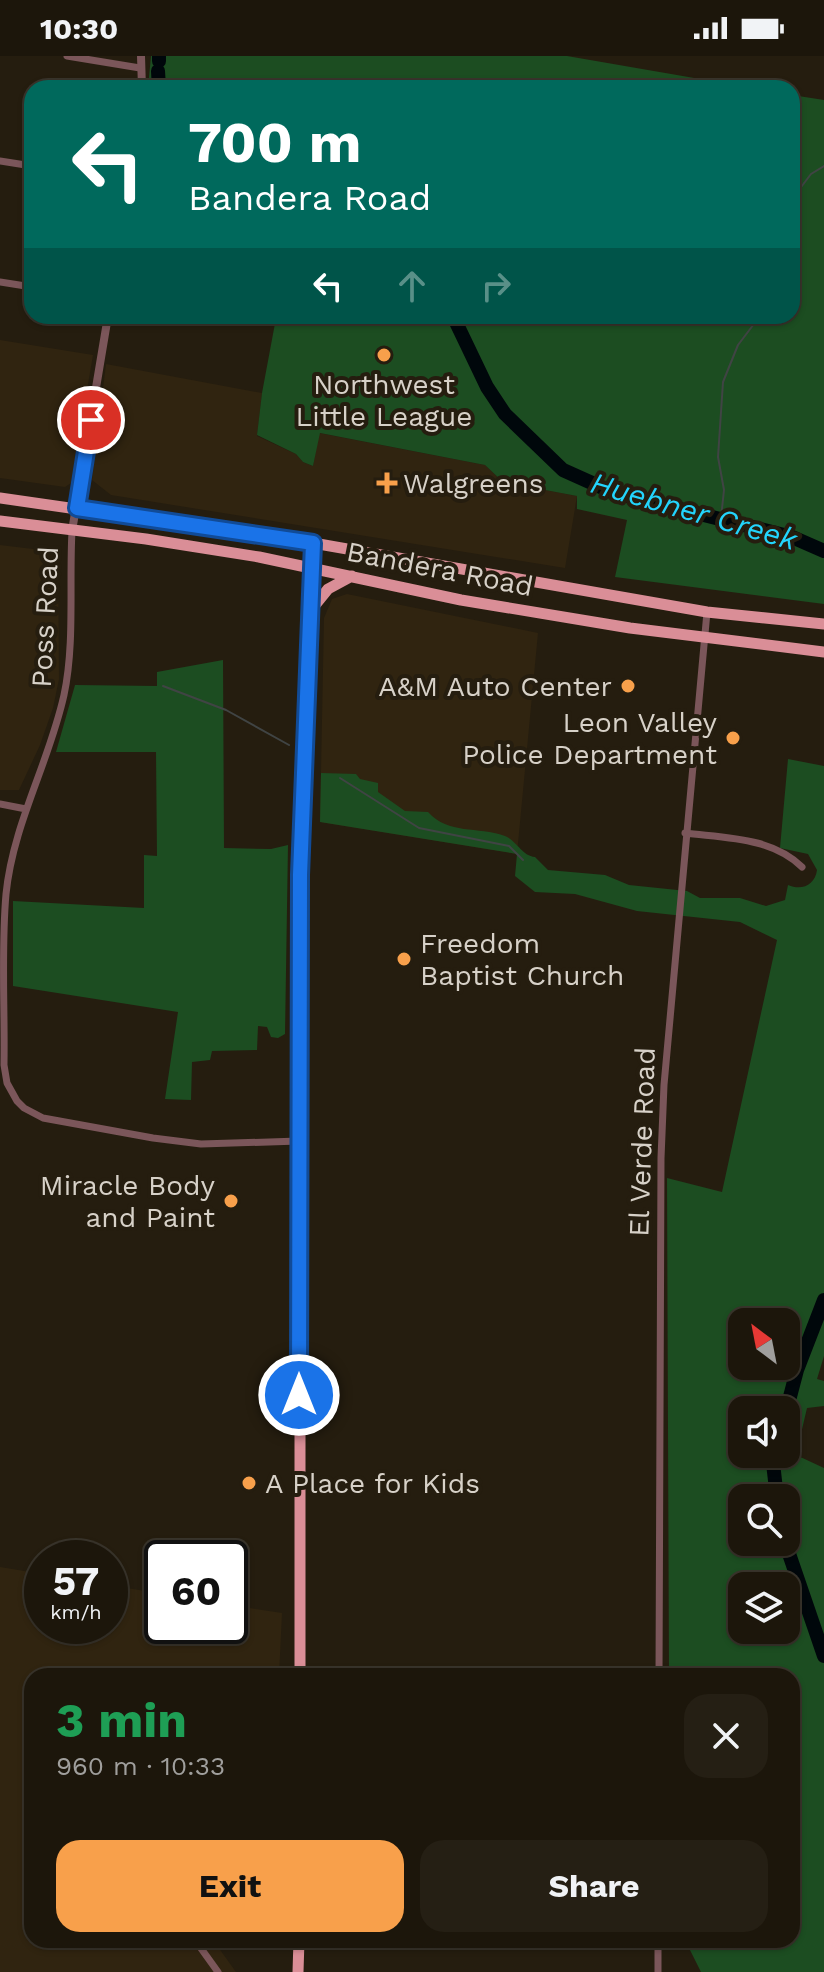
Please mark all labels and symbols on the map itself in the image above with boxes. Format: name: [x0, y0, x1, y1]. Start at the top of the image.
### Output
marker: Northwest Little League: [375, 346, 393, 364]
place label: Northwest Little League: [296, 368, 472, 433]
pin: [57, 386, 125, 454]
water label: Huebner Creek: [587, 465, 803, 558]
place label: Walgreens: [403, 467, 543, 500]
marker: Walgreens: [378, 474, 396, 492]
street label: Bandera Road: [344, 535, 536, 603]
street label: Poss Road: [25, 546, 65, 688]
place label: A&M Auto Center: [378, 670, 612, 703]
marker: A&M Auto Center: [619, 677, 637, 695]
place label: Leon Valley Police Department: [462, 706, 718, 771]
marker: Leon Valley Police Department: [724, 729, 742, 747]
place label: Freedom Baptist Church: [420, 927, 624, 992]
marker: Freedom Baptist Church: [395, 950, 413, 968]
street label: El Verde Road: [622, 1047, 662, 1237]
place label: Miracle Body and Paint: [40, 1169, 216, 1234]
marker: Miracle Body and Paint: [222, 1192, 240, 1210]
north arrow: [728, 1308, 800, 1380]
position arrow: [257, 1353, 341, 1437]
place label: A Place for Kids: [265, 1467, 480, 1500]
marker: A Place for Kids: [240, 1474, 258, 1492]
speed limit sign: 60: [144, 1540, 248, 1644]

